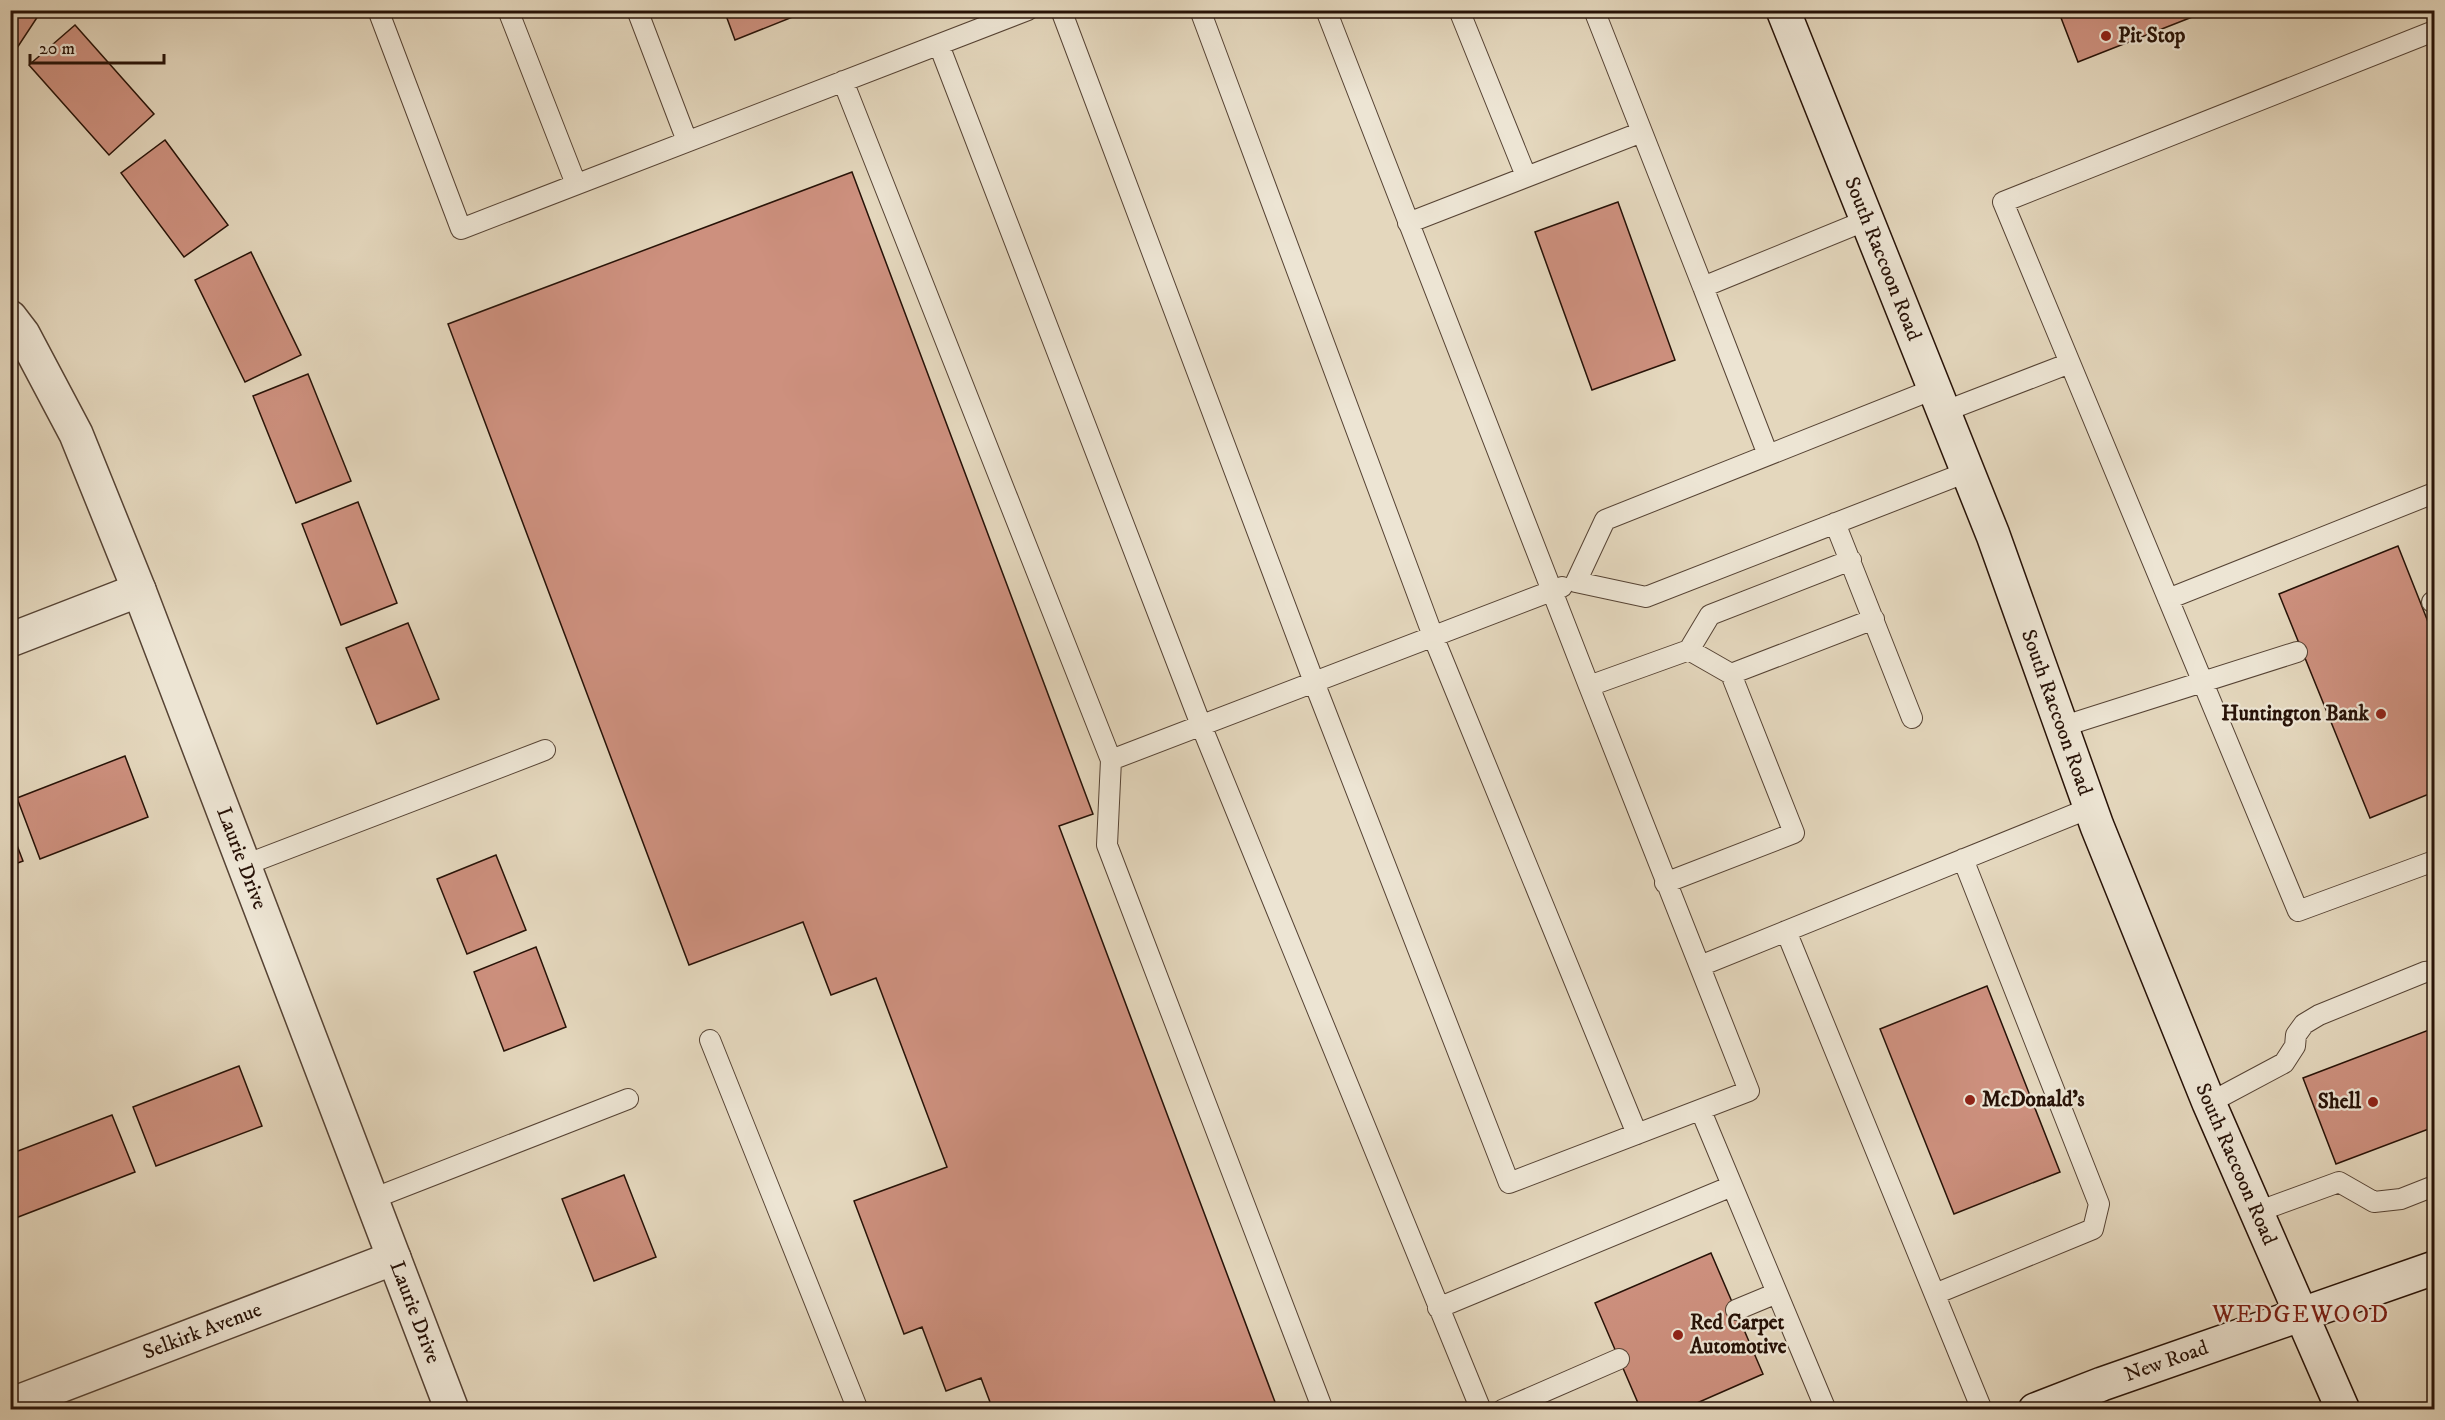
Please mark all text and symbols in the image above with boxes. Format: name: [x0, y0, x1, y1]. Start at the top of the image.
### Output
place label: Pit Stop: [2118, 23, 2186, 49]
scale bar: [30, 27, 164, 65]
marker: Pit Stop: [2099, 29, 2113, 43]
text: 20 m: [39, 38, 75, 60]
street label: South Raccoon Road: [1838, 173, 1927, 345]
street label: South Raccoon Road: [2015, 626, 2098, 799]
place label: Huntington Bank: [2221, 701, 2370, 727]
marker: Huntington Bank: [2374, 707, 2388, 721]
street label: Laurie Drive: [210, 803, 273, 913]
street label: South Raccoon Road: [2189, 1079, 2283, 1250]
place label: McDonald's: [1982, 1087, 2085, 1113]
place label: Shell: [2318, 1089, 2362, 1115]
marker: McDonald's: [1963, 1093, 1977, 1107]
marker: Shell: [2366, 1095, 2380, 1109]
street label: Laurie Drive: [383, 1258, 446, 1367]
street label: Selkirk Avenue: [139, 1297, 266, 1366]
district label: WEDGEWOOD: [2211, 1300, 2390, 1330]
place label: Red Carpet Automotive: [1689, 1310, 1787, 1360]
marker: Red Carpet Automotive: [1671, 1328, 1685, 1342]
street label: New Road: [2121, 1335, 2212, 1388]

